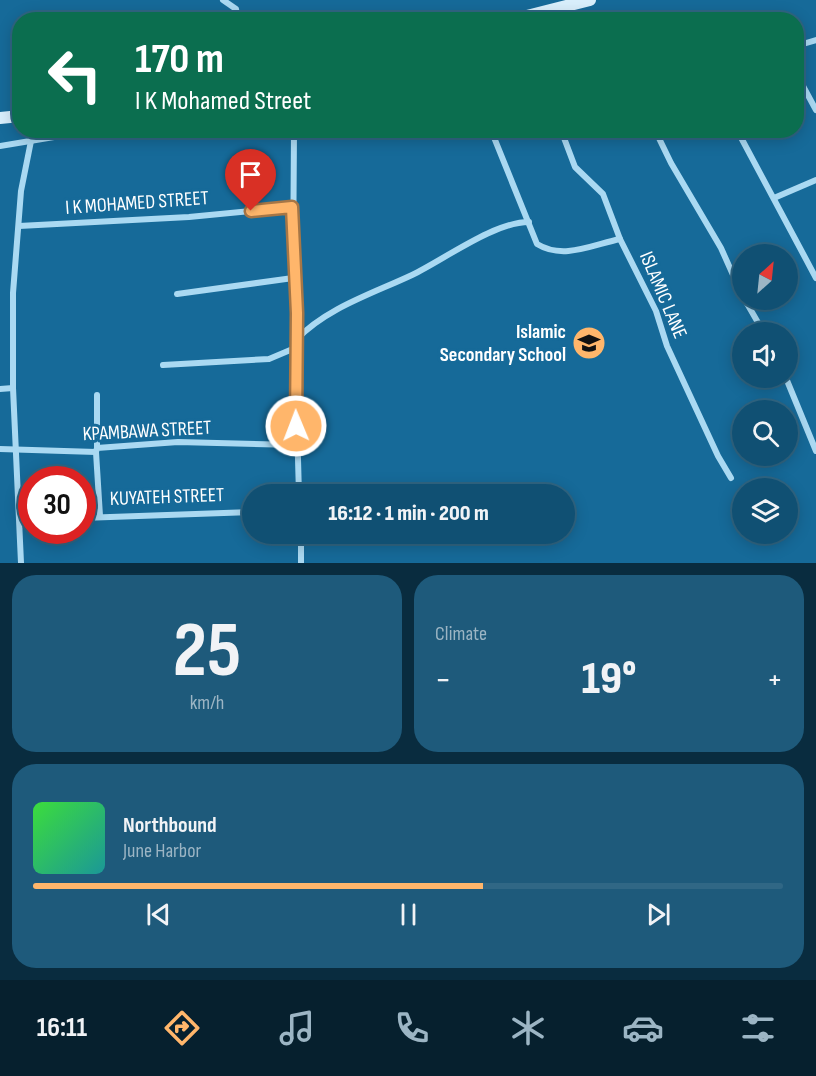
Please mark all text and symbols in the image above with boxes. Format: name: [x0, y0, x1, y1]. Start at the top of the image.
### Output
text: 170 m: [135, 34, 224, 85]
icon: left: [36, 36, 114, 114]
text: I K Mohamed Street: [135, 85, 311, 117]
pin: [225, 149, 276, 211]
icon: arrive: [234, 158, 267, 191]
street label: I K MOHAMED STREET: [65, 186, 209, 220]
north arrow: [732, 244, 798, 310]
map controls: [732, 244, 798, 544]
street label: ISLAMIC LANE: [634, 248, 692, 342]
place label: Islamic Secondary School: [440, 320, 566, 367]
button: sound: [732, 322, 798, 388]
school or university icon: Islamic Secondary School: [571, 325, 607, 361]
position arrow: [264, 394, 328, 458]
button: search: [732, 400, 798, 466]
street label: KPAMBAWA STREET: [82, 416, 212, 446]
speed limit sign: 30: [18, 466, 96, 544]
button: layers: [732, 478, 798, 544]
street label: KUYATEH STREET: [109, 483, 225, 511]
text: 16:12 · 1 min · 200 m: [328, 500, 489, 527]
text: 25: [173, 605, 241, 698]
text: Climate: [435, 622, 487, 646]
text: 19°: [582, 652, 636, 707]
text: −: [435, 660, 451, 700]
text: +: [767, 660, 783, 700]
text: km/h: [190, 691, 224, 715]
text: Northbound: [123, 812, 217, 839]
text: June Harbor: [123, 839, 201, 863]
icon: previous: [142, 898, 175, 931]
icon: pause: [392, 898, 425, 931]
icon: next: [642, 898, 675, 931]
icon: directions: [161, 1007, 203, 1049]
icon: music: [276, 1007, 318, 1049]
icon: phone: [391, 1007, 433, 1049]
icon: climate: [507, 1007, 549, 1049]
icon: car: [622, 1007, 664, 1049]
icon: filters: [737, 1007, 779, 1049]
text: 16:11: [37, 1012, 87, 1044]

